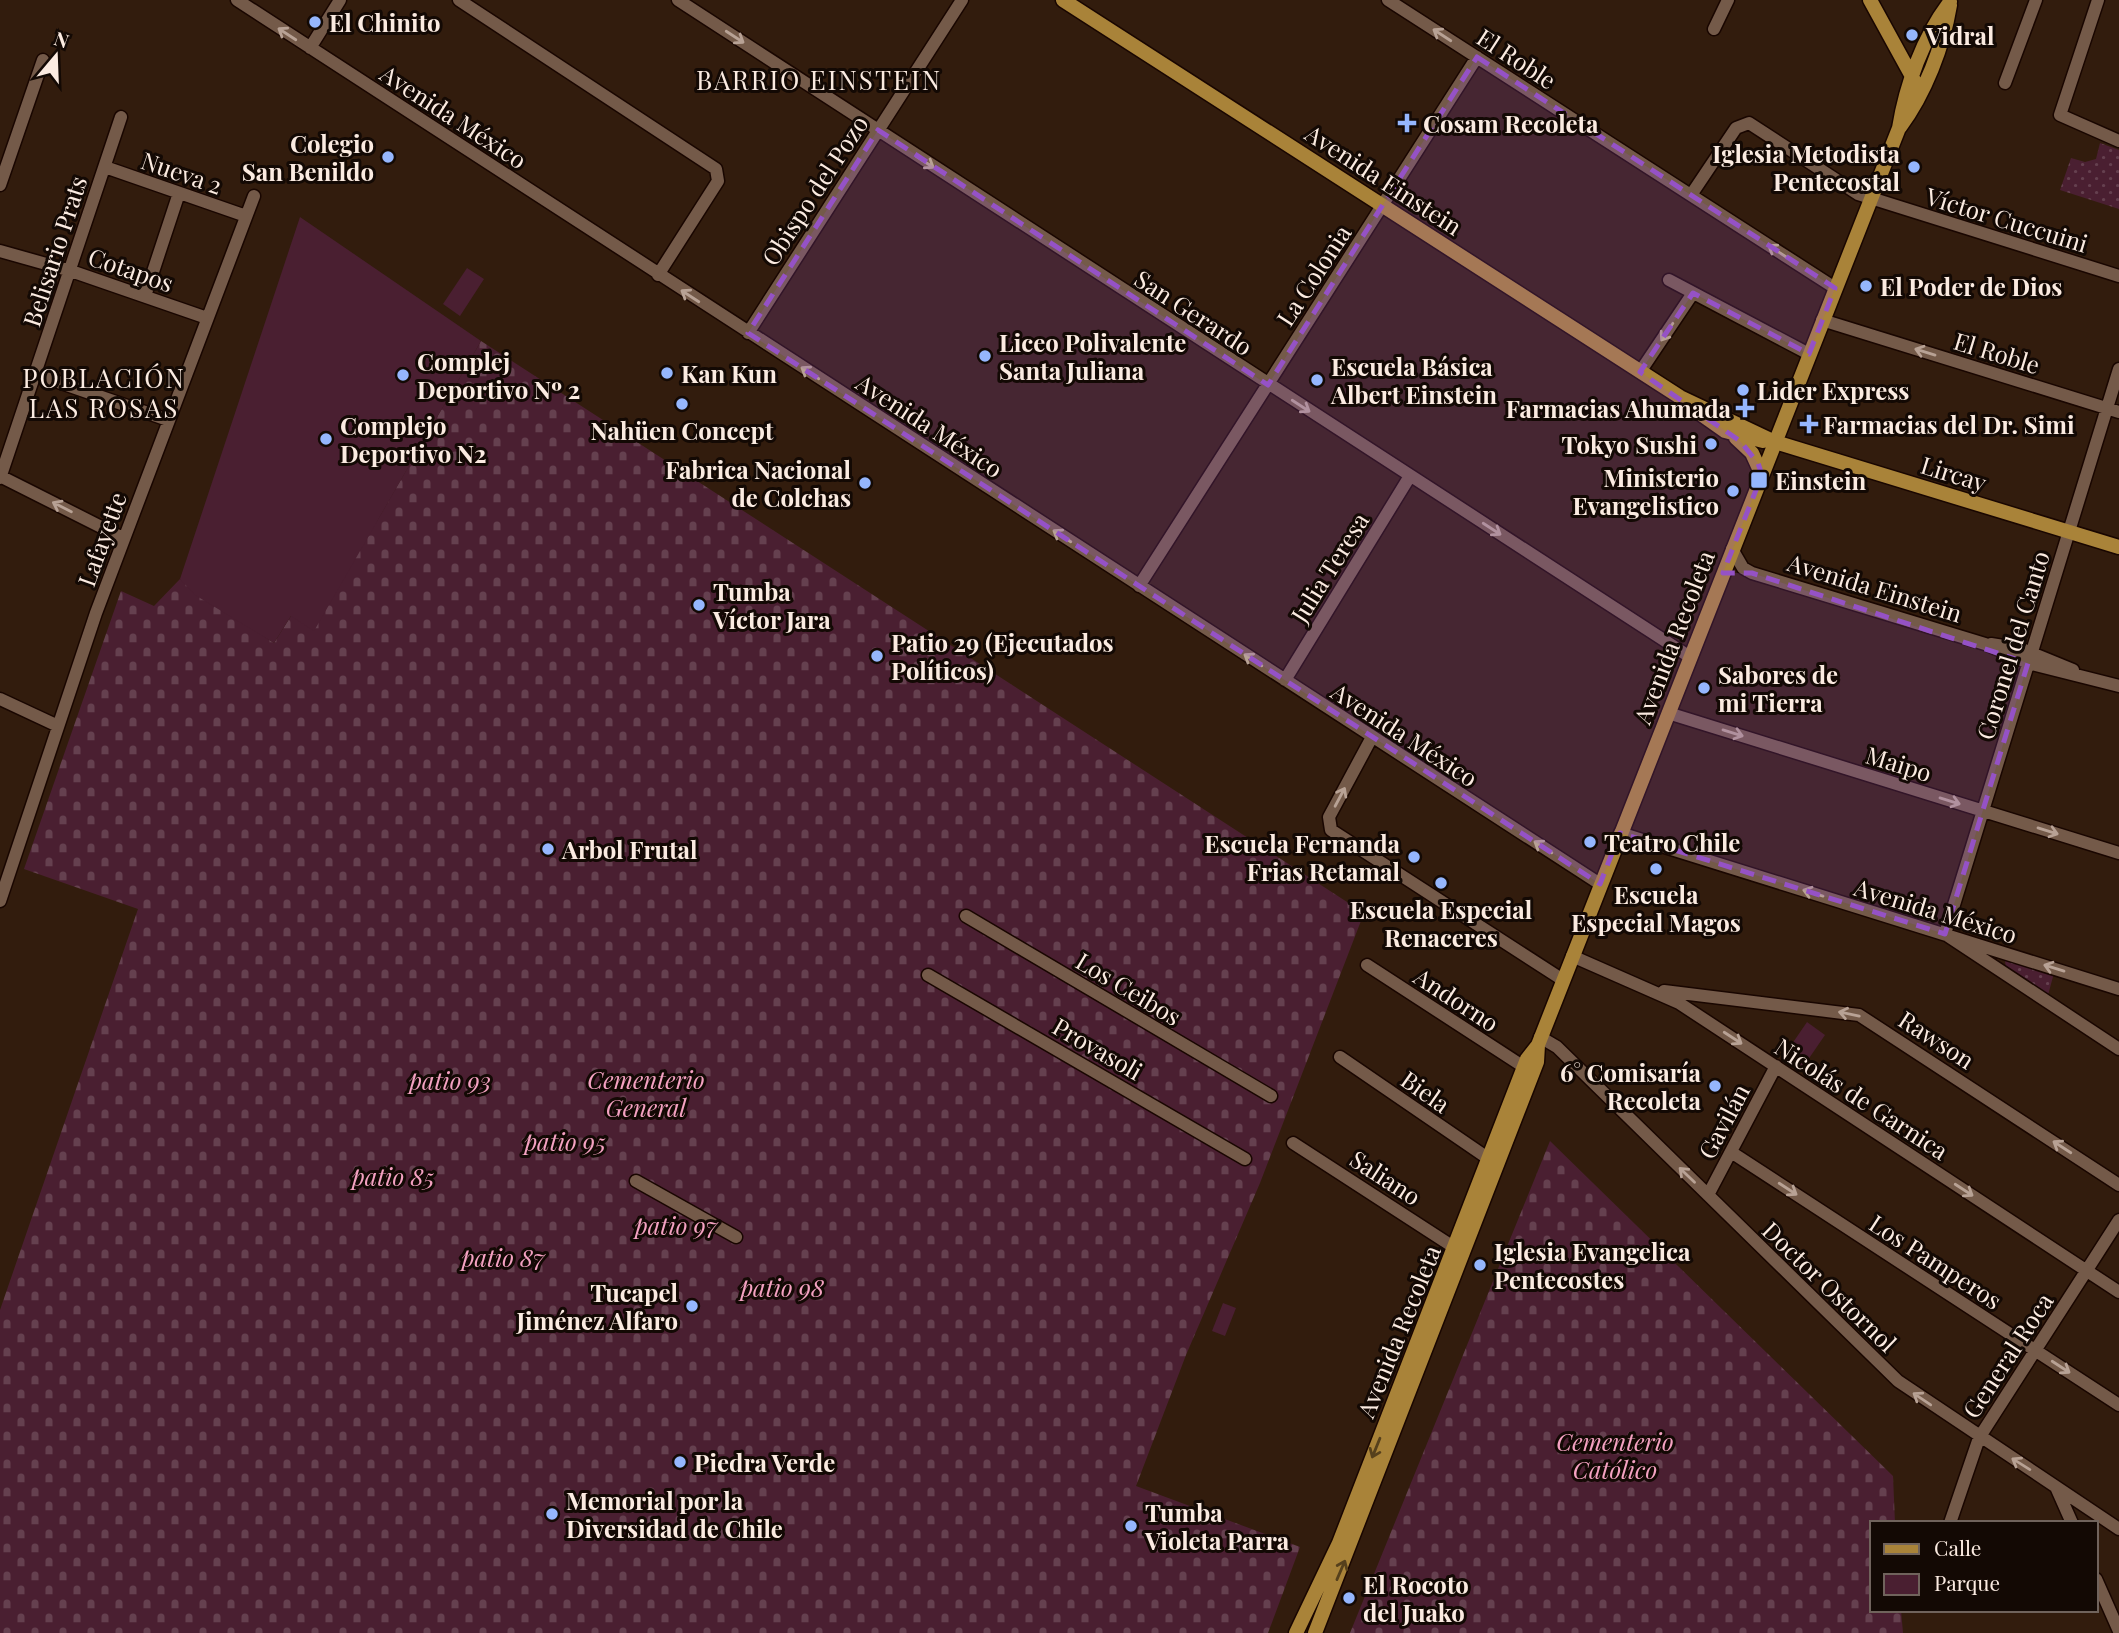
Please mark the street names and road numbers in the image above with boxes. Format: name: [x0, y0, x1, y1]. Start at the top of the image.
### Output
street label: El Roble: [1471, 21, 1563, 95]
street label: Avenida México: [374, 56, 533, 175]
street label: Obispo del Pozo: [754, 109, 874, 271]
street label: Avenida Einstein: [1299, 116, 1468, 242]
street label: Nueva 2: [137, 143, 227, 201]
street label: Belisario Prats: [15, 172, 93, 330]
street label: Víctor Cuccuini: [1921, 179, 2092, 259]
street label: La Colonia: [1268, 218, 1358, 332]
street label: Cotapos: [84, 240, 178, 298]
street label: San Gerardo: [1129, 262, 1259, 362]
street label: El Roble: [1950, 324, 2044, 380]
street label: Avenida México: [850, 365, 1009, 484]
street label: Lircay: [1917, 448, 1991, 498]
street label: Lafayette: [69, 487, 133, 591]
street label: Julia Teresa: [1282, 506, 1375, 629]
street label: Avenida Einstein: [1783, 545, 1966, 629]
street label: Avenida Recoleta: [1625, 546, 1721, 729]
street label: Coronel del Canto: [1968, 547, 2056, 743]
street label: Avenida México: [1325, 674, 1484, 793]
street label: Maipo: [1862, 738, 1936, 788]
street label: Avenida México: [1850, 870, 2021, 950]
street label: Los Ceibos: [1071, 944, 1187, 1032]
street label: Andorno: [1408, 959, 1505, 1038]
street label: Rawson: [1893, 1003, 1981, 1075]
street label: Provasoli: [1047, 1010, 1149, 1086]
street label: Nicolás de Garnica: [1769, 1030, 1955, 1166]
street label: Biela: [1395, 1063, 1457, 1119]
street label: Gavilán: [1690, 1078, 1756, 1164]
street label: Saliano: [1344, 1142, 1428, 1212]
street label: Los Pamperos: [1864, 1206, 2008, 1316]
street label: Doctor Ostornol: [1756, 1214, 1904, 1358]
street label: Avenida Recoleta: [1348, 1240, 1447, 1423]
street label: General Roca: [1955, 1286, 2059, 1424]

